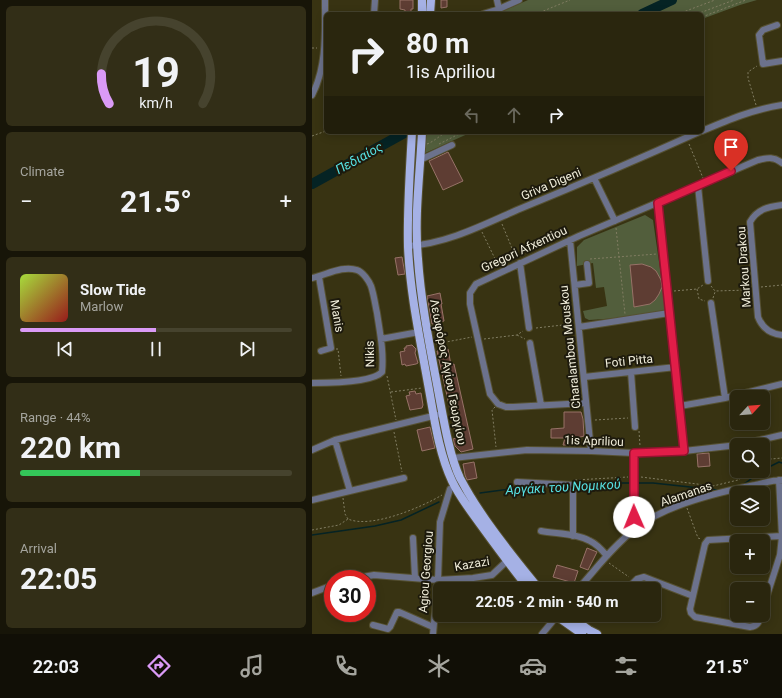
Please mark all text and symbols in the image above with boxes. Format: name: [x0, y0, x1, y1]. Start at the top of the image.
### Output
text: 80 m: [406, 27, 469, 60]
icon: right: [340, 28, 392, 80]
text: 19: [132, 48, 180, 97]
text: 1is Apriliou: [406, 61, 496, 82]
text: km/h: [139, 94, 173, 110]
icon: left: [461, 104, 483, 126]
icon: ahead: [503, 104, 525, 126]
icon: right: [545, 104, 567, 126]
pin: [714, 130, 748, 171]
icon: arrive: [720, 136, 742, 158]
water label: Πεδιαίος: [333, 139, 386, 177]
text: Climate: [20, 164, 64, 179]
street label: Griva Digeni: [519, 165, 583, 203]
text: 21.5°: [120, 184, 192, 219]
text: −: [20, 189, 33, 214]
text: +: [280, 189, 292, 214]
street label: Gregori Afxentiou: [479, 223, 569, 275]
street label: Markou Drakou: [734, 226, 754, 308]
text: Slow Tide: [80, 281, 146, 299]
street label: Charalambou Mouskou: [557, 285, 583, 409]
street label: Λεωφόρος Αγίου Γεωργίου: [427, 298, 469, 446]
text: Marlow: [80, 299, 123, 314]
street label: Manis: [327, 299, 347, 333]
icon: previous: [54, 338, 76, 360]
icon: pause: [145, 338, 167, 360]
icon: next: [236, 338, 258, 360]
street label: Nikis: [363, 341, 377, 367]
street label: Foti Pitta: [604, 352, 654, 370]
north arrow: [730, 390, 770, 430]
map controls: [730, 390, 770, 622]
text: Range · 44%: [20, 410, 90, 425]
text: 220 km: [20, 430, 121, 465]
street label: 1is Apriliou: [564, 433, 624, 449]
button: search: [730, 438, 770, 478]
water label: Αργάκι του Νομικού: [504, 476, 621, 498]
street label: Alamanas: [658, 479, 714, 509]
button: layers: [730, 486, 770, 526]
position arrow: [613, 496, 655, 538]
street label: Agiou Georgiou: [416, 530, 436, 614]
button: +: [730, 534, 770, 574]
text: Arrival: [20, 541, 57, 556]
street label: Kazazi: [453, 554, 491, 574]
text: 22:05: [20, 561, 97, 596]
speed limit sign: 30: [324, 570, 376, 622]
button: −: [730, 582, 770, 622]
text: 22:05 · 2 min · 540 m: [476, 593, 618, 611]
icon: directions: [145, 652, 173, 680]
icon: music: [238, 652, 266, 680]
icon: phone: [332, 652, 360, 680]
icon: climate: [425, 652, 453, 680]
icon: car: [519, 652, 547, 680]
icon: filters: [612, 652, 640, 680]
text: 22:03: [33, 656, 79, 677]
text: 21.5°: [706, 656, 749, 677]

